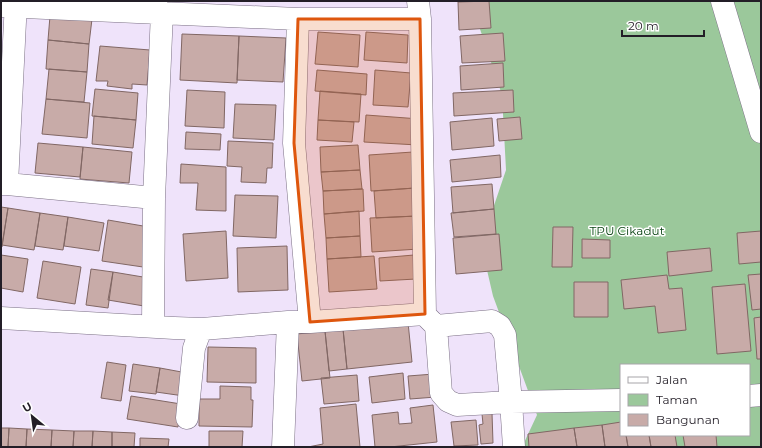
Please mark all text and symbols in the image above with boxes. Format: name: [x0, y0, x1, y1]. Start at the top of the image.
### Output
scale bar: [622, 12, 704, 38]
text: 20 m: [628, 18, 659, 33]
park label: TPU Cikadut: [589, 223, 665, 238]
legend: [620, 364, 750, 436]
text: Jalan: [655, 372, 688, 387]
text: Taman: [656, 392, 698, 407]
north arrow: [12, 396, 52, 436]
text: U: [20, 399, 34, 415]
text: Bangunan: [656, 412, 720, 427]

